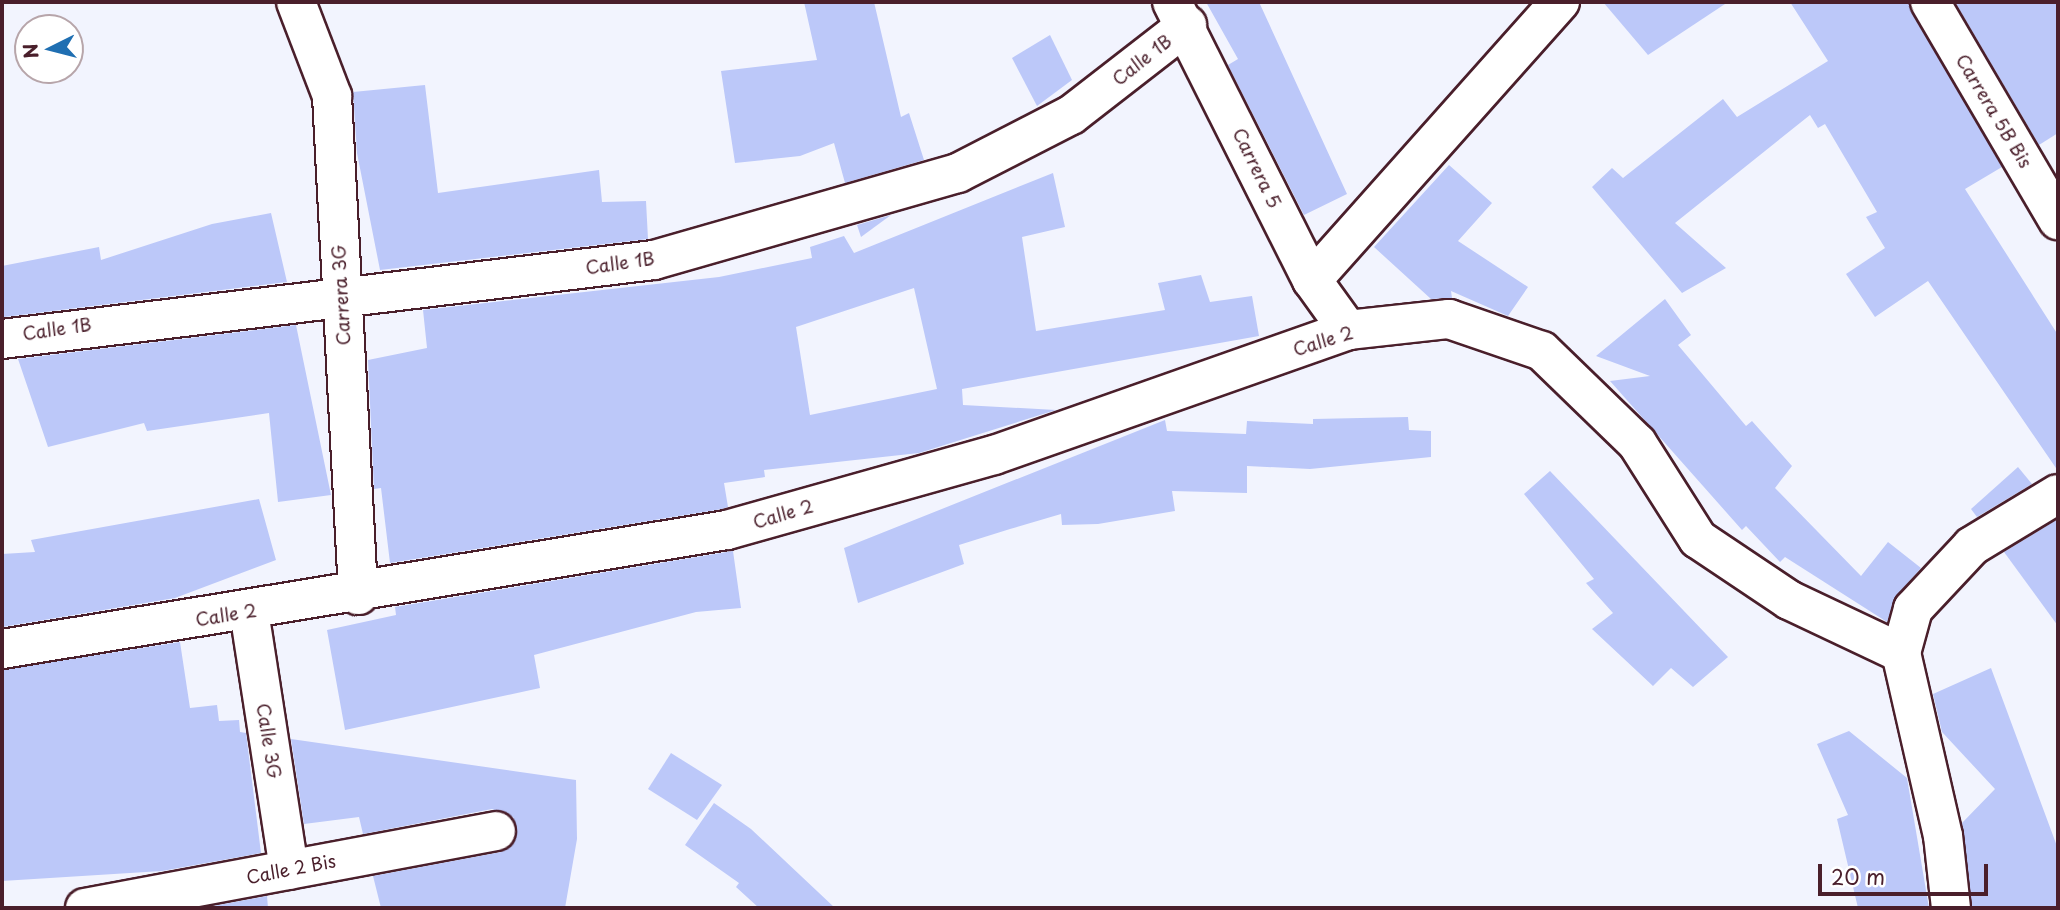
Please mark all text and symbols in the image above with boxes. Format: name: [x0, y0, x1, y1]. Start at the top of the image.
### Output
north arrow: [14, 14, 84, 84]
street label: Calle 1B: [1108, 30, 1176, 90]
text: N: [15, 42, 45, 60]
street label: Carrera 5B Bis: [1951, 50, 2037, 172]
street label: Carrera 5: [1228, 124, 1286, 212]
street label: Carrera 3G: [328, 244, 354, 346]
street label: Calle 1B: [584, 247, 656, 279]
street label: Calle 1B: [21, 313, 93, 345]
street label: Calle 2: [1290, 322, 1356, 360]
street label: Calle 2: [750, 495, 816, 533]
street label: Calle 2: [193, 599, 259, 631]
street label: Calle 3G: [252, 701, 286, 781]
street label: Calle 2 Bis: [243, 849, 339, 889]
scale bar: [1822, 850, 1992, 894]
text: 20 m: [1831, 860, 1885, 892]

